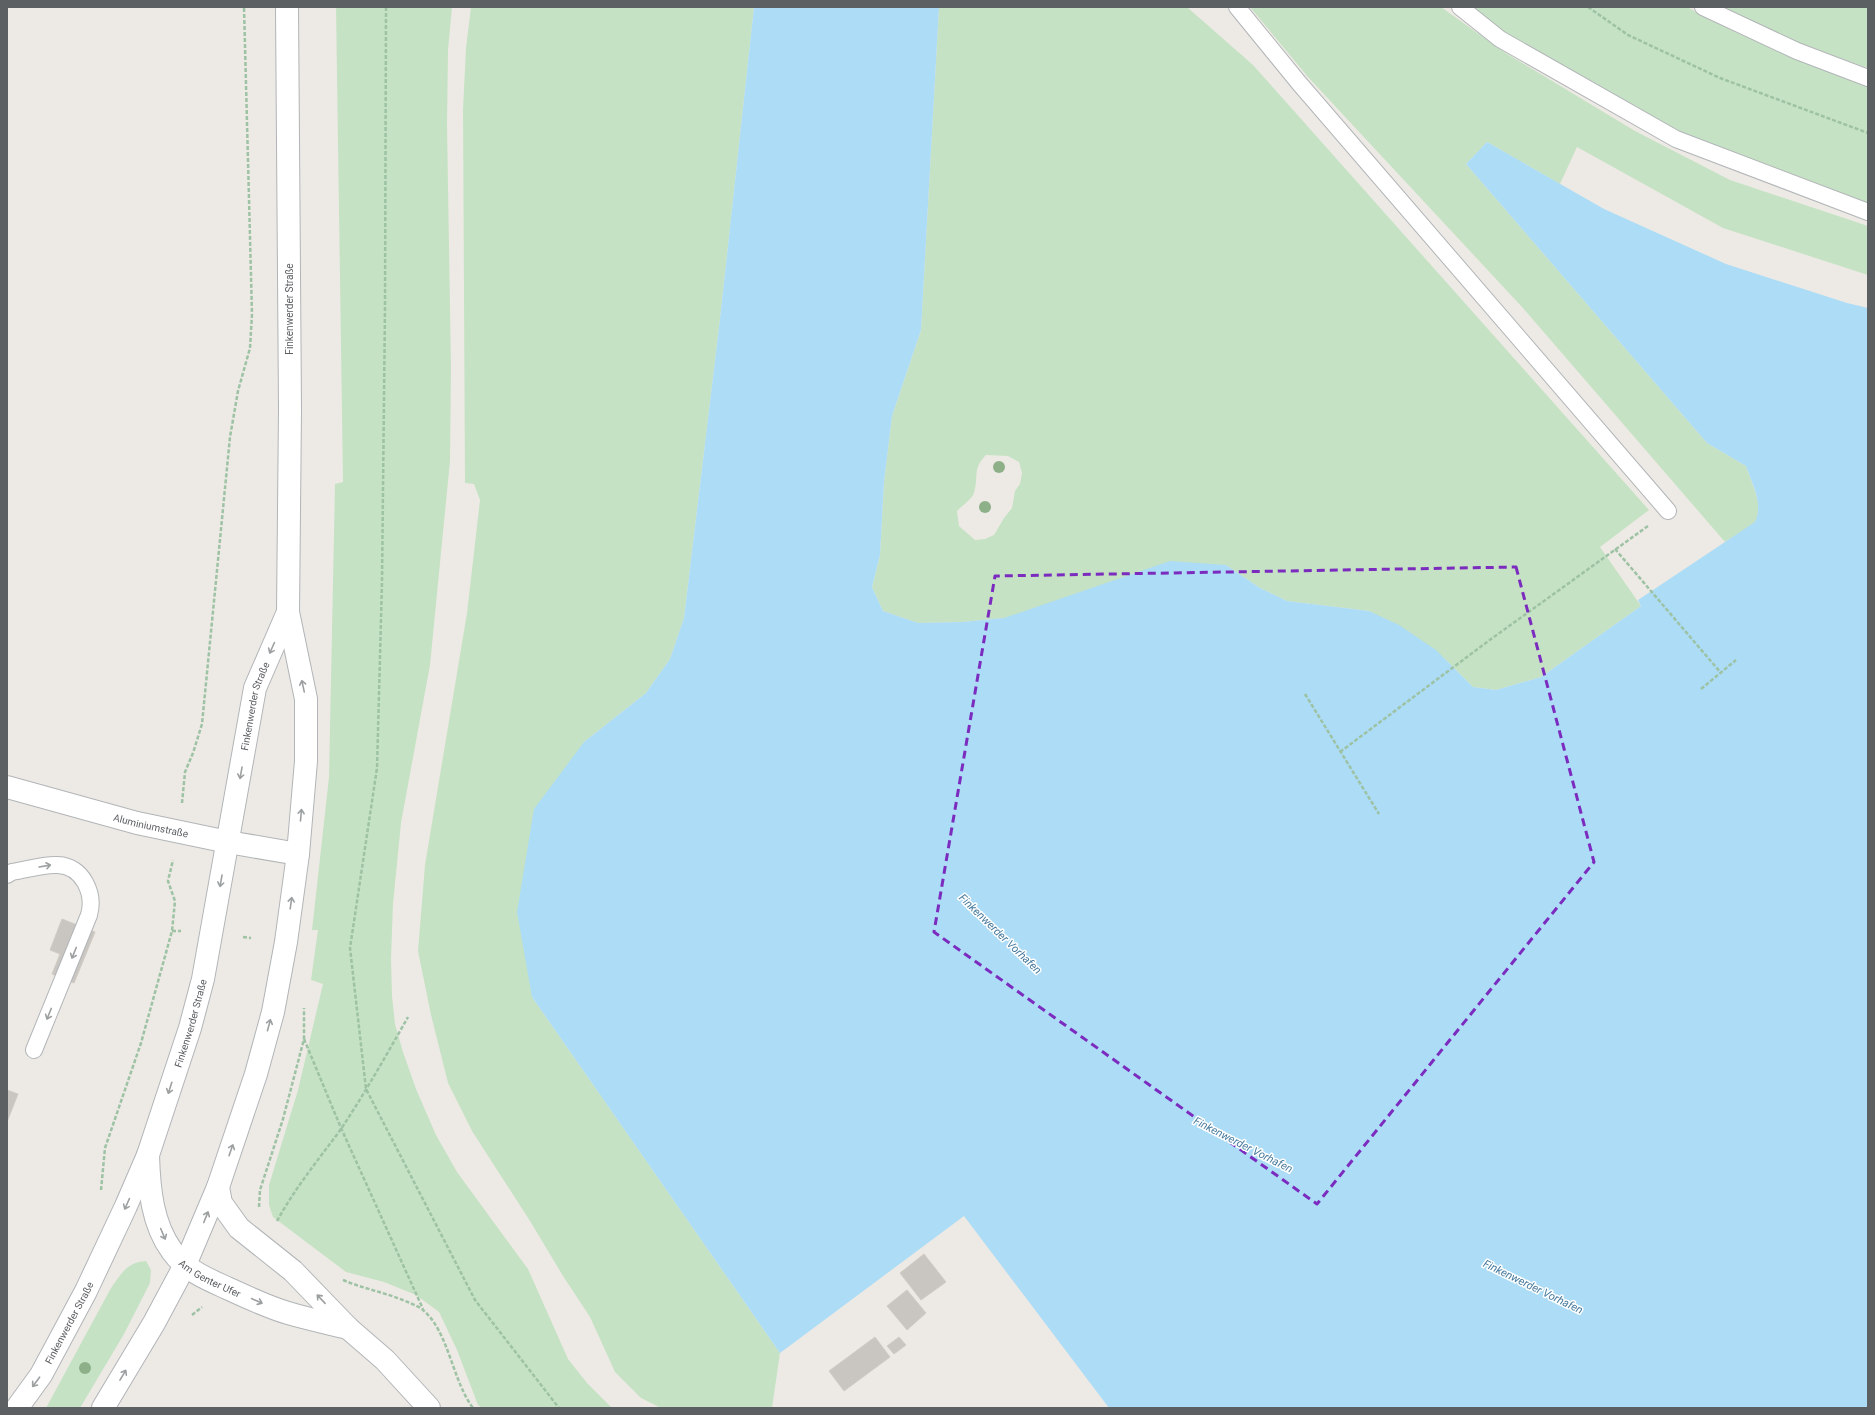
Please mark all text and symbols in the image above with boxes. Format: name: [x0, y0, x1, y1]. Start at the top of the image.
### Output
street label: Finkenwerder Straße: [284, 263, 295, 355]
one-way arrow: [268, 641, 275, 653]
street label: Finkenwerder Straße: [238, 660, 271, 751]
one-way arrow: [299, 680, 307, 693]
one-way arrow: [237, 766, 245, 779]
one-way arrow: [298, 809, 305, 822]
street label: Aluminiumstraße: [112, 811, 189, 839]
one-way arrow: [38, 862, 51, 870]
one-way arrow: [217, 874, 225, 887]
water label: Finkenwerder Vorhafen: [956, 891, 1044, 977]
one-way arrow: [287, 897, 295, 910]
one-way arrow: [69, 947, 77, 959]
street label: Finkenwerder Straße: [172, 978, 208, 1069]
one-way arrow: [44, 1008, 52, 1020]
one-way arrow: [266, 1019, 273, 1032]
one-way arrow: [166, 1082, 173, 1095]
water label: Finkenwerder Vorhafen: [1191, 1114, 1295, 1176]
one-way arrow: [228, 1143, 235, 1156]
one-way arrow: [123, 1198, 130, 1210]
one-way arrow: [203, 1211, 211, 1223]
one-way arrow: [160, 1228, 167, 1240]
street label: Am Genter Ufer: [177, 1257, 243, 1299]
water label: Finkenwerder Vorhafen: [1481, 1257, 1585, 1317]
street label: Finkenwerder Straße: [43, 1280, 95, 1366]
one-way arrow: [316, 1294, 326, 1304]
one-way arrow: [251, 1298, 263, 1305]
one-way arrow: [120, 1369, 128, 1381]
one-way arrow: [32, 1377, 40, 1388]

